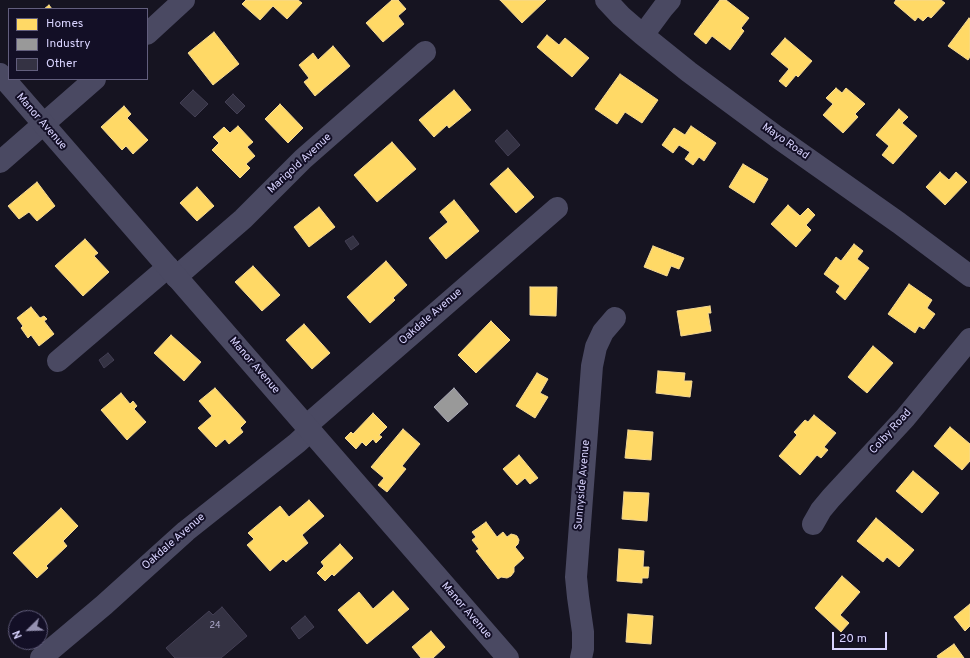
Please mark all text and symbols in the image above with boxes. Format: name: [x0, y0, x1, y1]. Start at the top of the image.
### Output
legend: [8, 8, 148, 80]
text: Homes: [46, 16, 83, 32]
text: Industry: [46, 36, 91, 52]
text: Other: [46, 56, 77, 72]
street label: Manor Avenue: [13, 91, 69, 153]
street label: Mayo Road: [759, 121, 811, 163]
street label: Marigold Avenue: [265, 131, 335, 197]
street label: Oakdale Avenue: [397, 286, 465, 348]
street label: Manor Avenue: [226, 335, 282, 397]
street label: Colby Road: [867, 407, 915, 457]
street label: Sunnyside Avenue: [572, 439, 594, 531]
street label: Oakdale Avenue: [140, 511, 208, 573]
street label: Manor Avenue: [438, 580, 494, 642]
north arrow: [8, 610, 48, 650]
house number: 24: [209, 621, 221, 631]
scale bar: [834, 624, 889, 650]
text: N: [10, 628, 26, 641]
text: 20 m: [839, 631, 867, 647]

